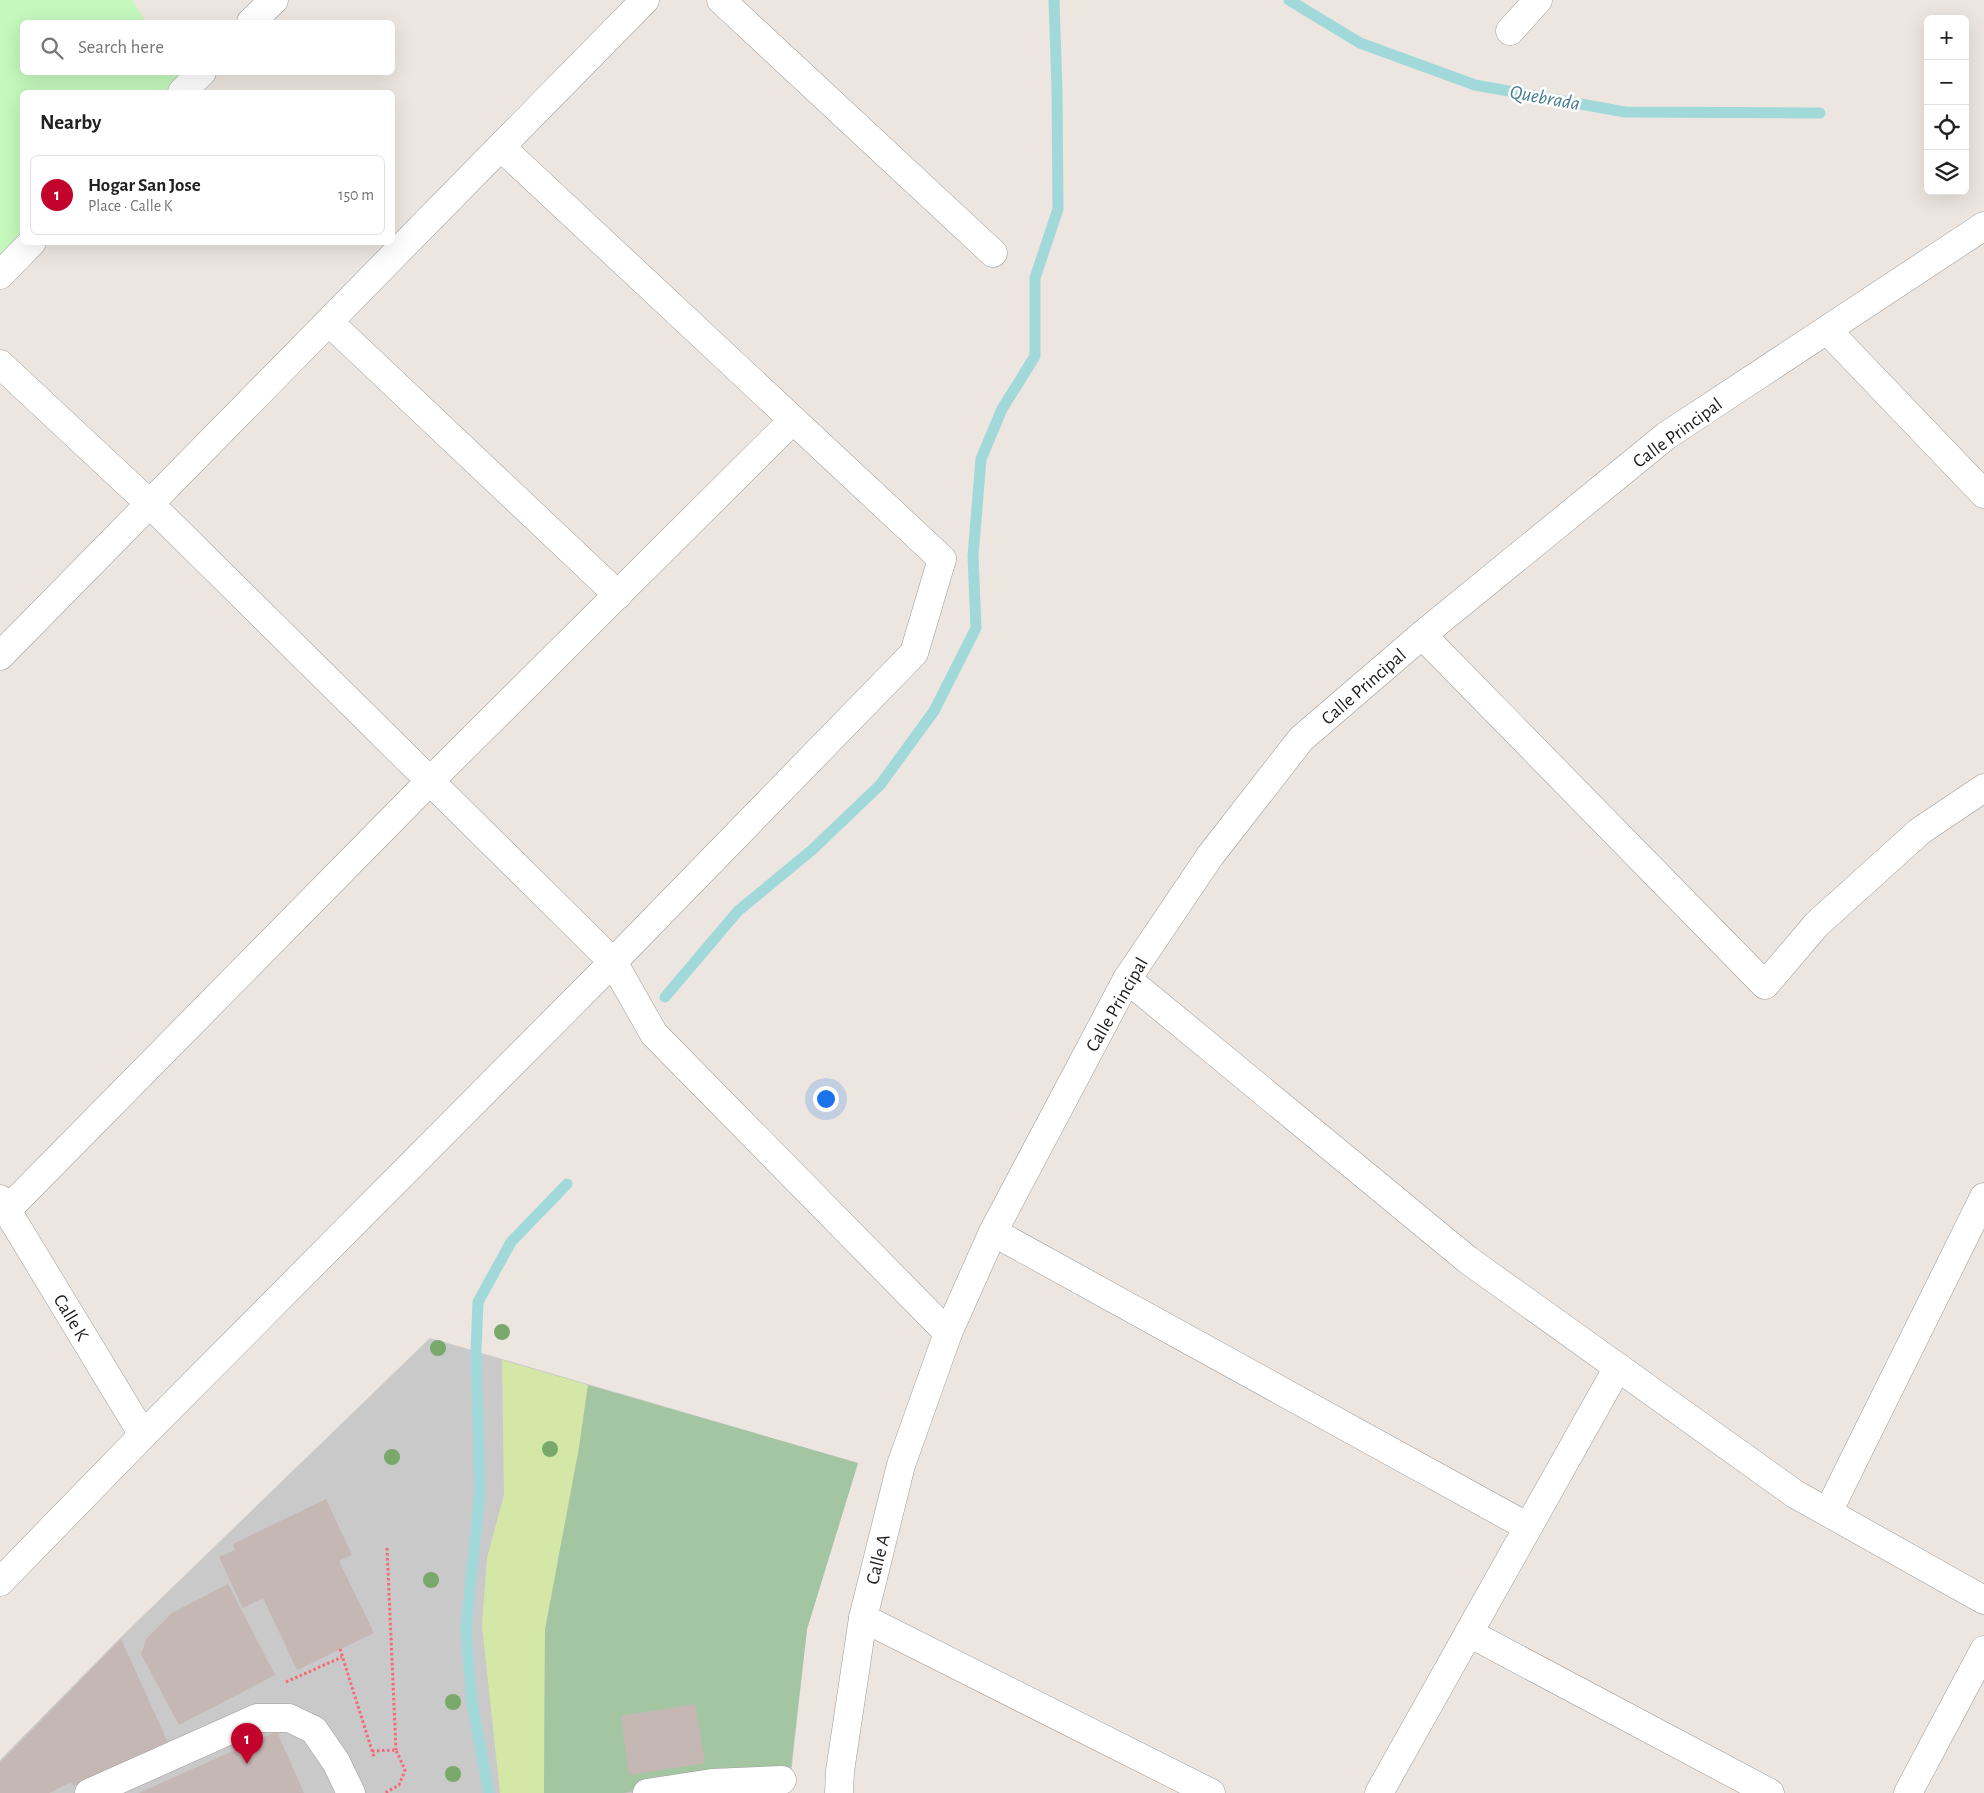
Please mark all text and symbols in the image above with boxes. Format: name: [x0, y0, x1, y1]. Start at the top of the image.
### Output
map controls: [1924, 15, 1969, 195]
button: +: [1924, 15, 1969, 60]
search box: [20, 20, 395, 75]
icon: search: [38, 34, 66, 62]
text: Search here: [78, 38, 164, 57]
button: −: [1924, 60, 1969, 105]
water label: Quebrada: [1508, 82, 1581, 114]
button: locate: [1924, 105, 1969, 150]
text: Nearby: [40, 112, 101, 133]
button: layers: [1924, 150, 1969, 195]
text: Hogar San Jose: [88, 176, 201, 195]
text: 1: [54, 187, 60, 203]
text: 150 m: [338, 187, 374, 203]
text: Place · Calle K: [88, 198, 173, 214]
street label: Calle Principal: [1630, 395, 1726, 472]
street label: Calle Principal: [1318, 645, 1410, 729]
street label: Calle Principal: [1083, 954, 1152, 1055]
your location: [813, 1086, 839, 1112]
street label: Calle K: [50, 1291, 92, 1345]
street label: Calle A: [863, 1532, 894, 1586]
pin: 1: [231, 1723, 263, 1764]

